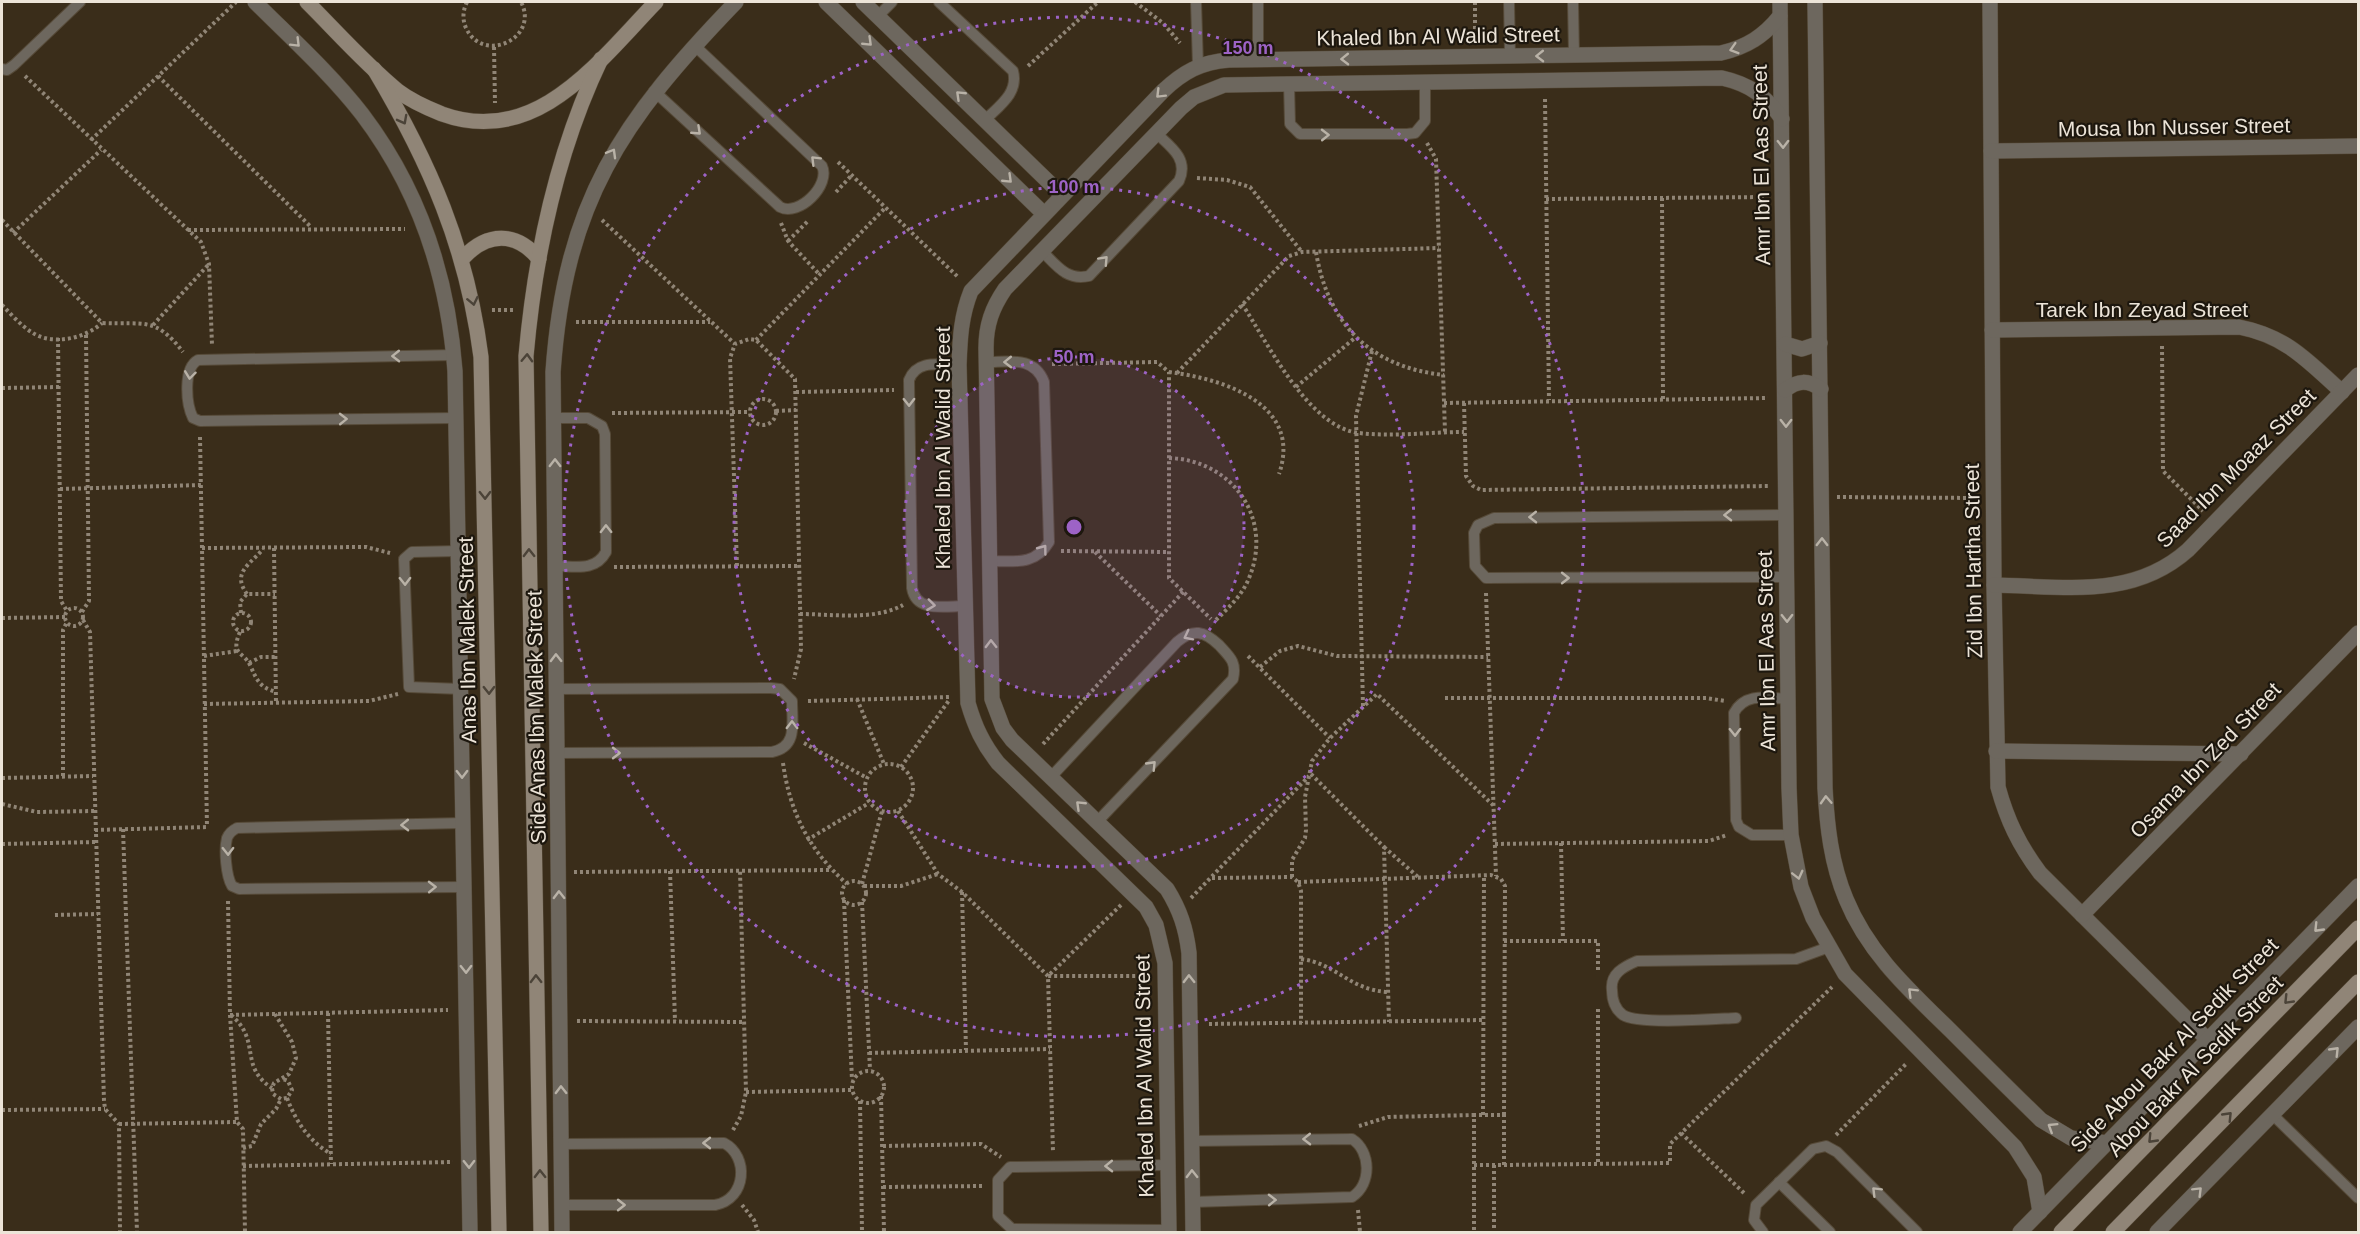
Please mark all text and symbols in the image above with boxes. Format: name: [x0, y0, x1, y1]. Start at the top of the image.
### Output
street label: Khaled Ibn Al Walid Street: [1316, 22, 1560, 50]
one-way arrow: [861, 35, 872, 46]
one-way arrow: [290, 36, 300, 47]
text: 150 m: [1222, 38, 1274, 58]
one-way arrow: [1729, 42, 1740, 54]
one-way arrow: [1535, 50, 1544, 62]
one-way arrow: [1340, 52, 1349, 65]
street label: Amr Ibn El Aas Street: [1748, 64, 1774, 266]
one-way arrow: [1156, 87, 1167, 97]
one-way arrow: [956, 92, 967, 103]
street label: Mousa Ibn Nusser Street: [2058, 113, 2290, 141]
one-way arrow: [396, 114, 407, 124]
one-way arrow: [690, 124, 700, 135]
one-way arrow: [1320, 129, 1329, 141]
one-way arrow: [1777, 139, 1789, 148]
one-way arrow: [605, 149, 617, 159]
one-way arrow: [812, 156, 823, 167]
one-way arrow: [1000, 171, 1011, 182]
text: 100 m: [1048, 177, 1100, 197]
one-way arrow: [1097, 256, 1108, 267]
one-way arrow: [466, 296, 479, 306]
street label: Tarek Ibn Zeyad Street: [2036, 298, 2248, 321]
street label: Khaled Ibn Al Walid Street: [931, 326, 954, 570]
text: 50 m: [1053, 347, 1095, 367]
one-way arrow: [391, 350, 400, 362]
one-way arrow: [520, 354, 533, 363]
one-way arrow: [1003, 355, 1012, 368]
one-way arrow: [184, 370, 197, 379]
street label: Saad Ibn Moaaz Street: [2152, 384, 2320, 552]
one-way arrow: [903, 397, 915, 406]
one-way arrow: [338, 413, 347, 425]
one-way arrow: [1780, 418, 1792, 427]
one-way arrow: [549, 459, 561, 468]
street label: Zid Ibn Hartha Street: [1960, 463, 1986, 659]
one-way arrow: [479, 491, 491, 500]
one-way arrow: [1723, 509, 1732, 521]
one-way arrow: [1528, 511, 1537, 523]
centre of rings: [1064, 517, 1084, 537]
one-way arrow: [600, 525, 612, 534]
street label: Anas Ibn Malek Street: [454, 536, 480, 743]
one-way arrow: [1816, 538, 1828, 547]
one-way arrow: [1036, 545, 1047, 556]
one-way arrow: [523, 549, 535, 558]
street label: Amr Ibn El Aas Street: [1753, 550, 1779, 752]
one-way arrow: [1561, 572, 1570, 584]
one-way arrow: [399, 576, 411, 585]
street label: Side Anas Ibn Malek Street: [522, 590, 550, 844]
one-way arrow: [926, 598, 936, 611]
one-way arrow: [1781, 613, 1793, 622]
one-way arrow: [1183, 629, 1194, 641]
one-way arrow: [985, 639, 997, 648]
one-way arrow: [550, 654, 562, 663]
street label: Osama Ibn Zed Street: [2125, 678, 2285, 842]
one-way arrow: [483, 686, 495, 695]
one-way arrow: [786, 721, 798, 730]
one-way arrow: [1728, 727, 1741, 736]
one-way arrow: [611, 747, 620, 759]
one-way arrow: [1145, 761, 1156, 771]
one-way arrow: [456, 770, 469, 779]
one-way arrow: [1819, 796, 1832, 805]
one-way arrow: [1076, 801, 1086, 812]
one-way arrow: [400, 818, 409, 831]
one-way arrow: [221, 846, 234, 855]
one-way arrow: [1791, 870, 1804, 880]
one-way arrow: [428, 881, 437, 893]
one-way arrow: [553, 891, 565, 900]
one-way arrow: [2314, 920, 2325, 931]
street label: Side Abou Bakr Al Sedik Street: [2064, 932, 2284, 1158]
street label: Khaled Ibn Al Walid Street: [1130, 954, 1158, 1198]
one-way arrow: [460, 965, 472, 974]
street label: Abou Bakr Al Sedik Street: [2102, 970, 2288, 1162]
one-way arrow: [530, 975, 542, 984]
one-way arrow: [1183, 975, 1195, 984]
one-way arrow: [1908, 988, 1919, 999]
one-way arrow: [2285, 993, 2296, 1004]
one-way arrow: [2327, 1048, 2338, 1059]
one-way arrow: [555, 1086, 567, 1095]
one-way arrow: [2220, 1112, 2231, 1123]
one-way arrow: [2048, 1122, 2058, 1134]
one-way arrow: [1302, 1133, 1311, 1145]
one-way arrow: [2148, 1133, 2159, 1143]
one-way arrow: [703, 1137, 712, 1149]
one-way arrow: [463, 1160, 475, 1169]
one-way arrow: [1105, 1160, 1114, 1172]
one-way arrow: [533, 1170, 546, 1179]
one-way arrow: [1186, 1170, 1198, 1179]
one-way arrow: [2191, 1187, 2202, 1198]
one-way arrow: [1872, 1188, 1883, 1199]
one-way arrow: [1268, 1194, 1277, 1206]
one-way arrow: [616, 1199, 625, 1211]

